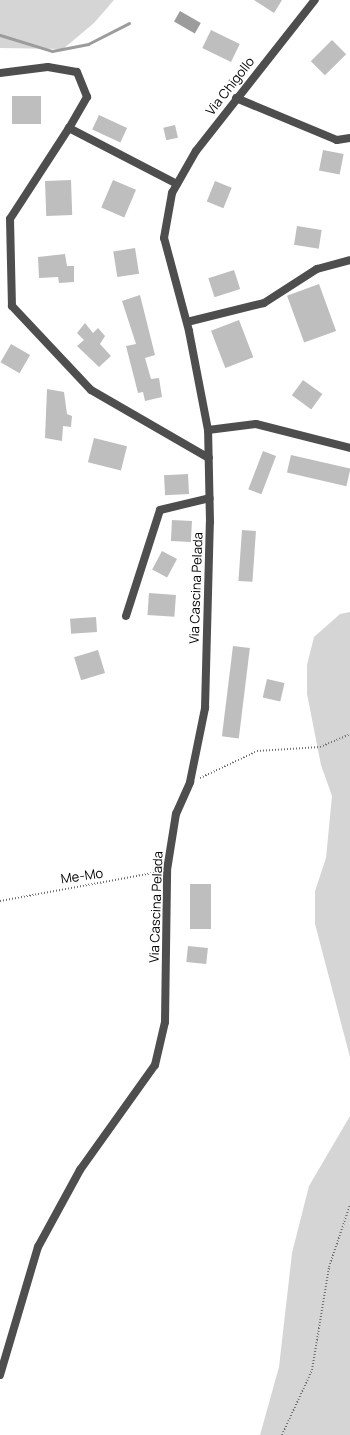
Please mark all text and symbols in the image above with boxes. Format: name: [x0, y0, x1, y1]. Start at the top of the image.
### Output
street label: Via Chigollo: [202, 54, 258, 118]
street label: Via Cascina Pelada: [186, 532, 206, 644]
street label: Via Cascina Pelada: [146, 851, 166, 963]
street label: Me-Mo: [60, 865, 104, 887]

